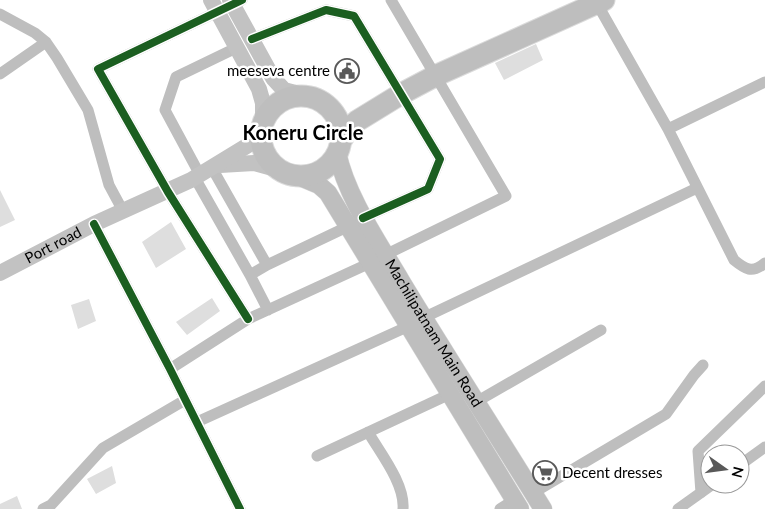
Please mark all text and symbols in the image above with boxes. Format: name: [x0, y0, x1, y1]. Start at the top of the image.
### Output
public building icon: meeseva centre: [334, 58, 360, 84]
place label: meeseva centre: [227, 61, 330, 79]
district label: Koneru Circle: [243, 120, 364, 144]
street label: Port road: [21, 222, 84, 267]
street label: Machilipatnam Main Road: [382, 255, 487, 410]
north arrow: [700, 444, 750, 494]
supermarket icon: Decent dresses: [532, 460, 558, 486]
place label: Decent dresses: [562, 463, 663, 481]
text: N: [729, 465, 748, 480]

